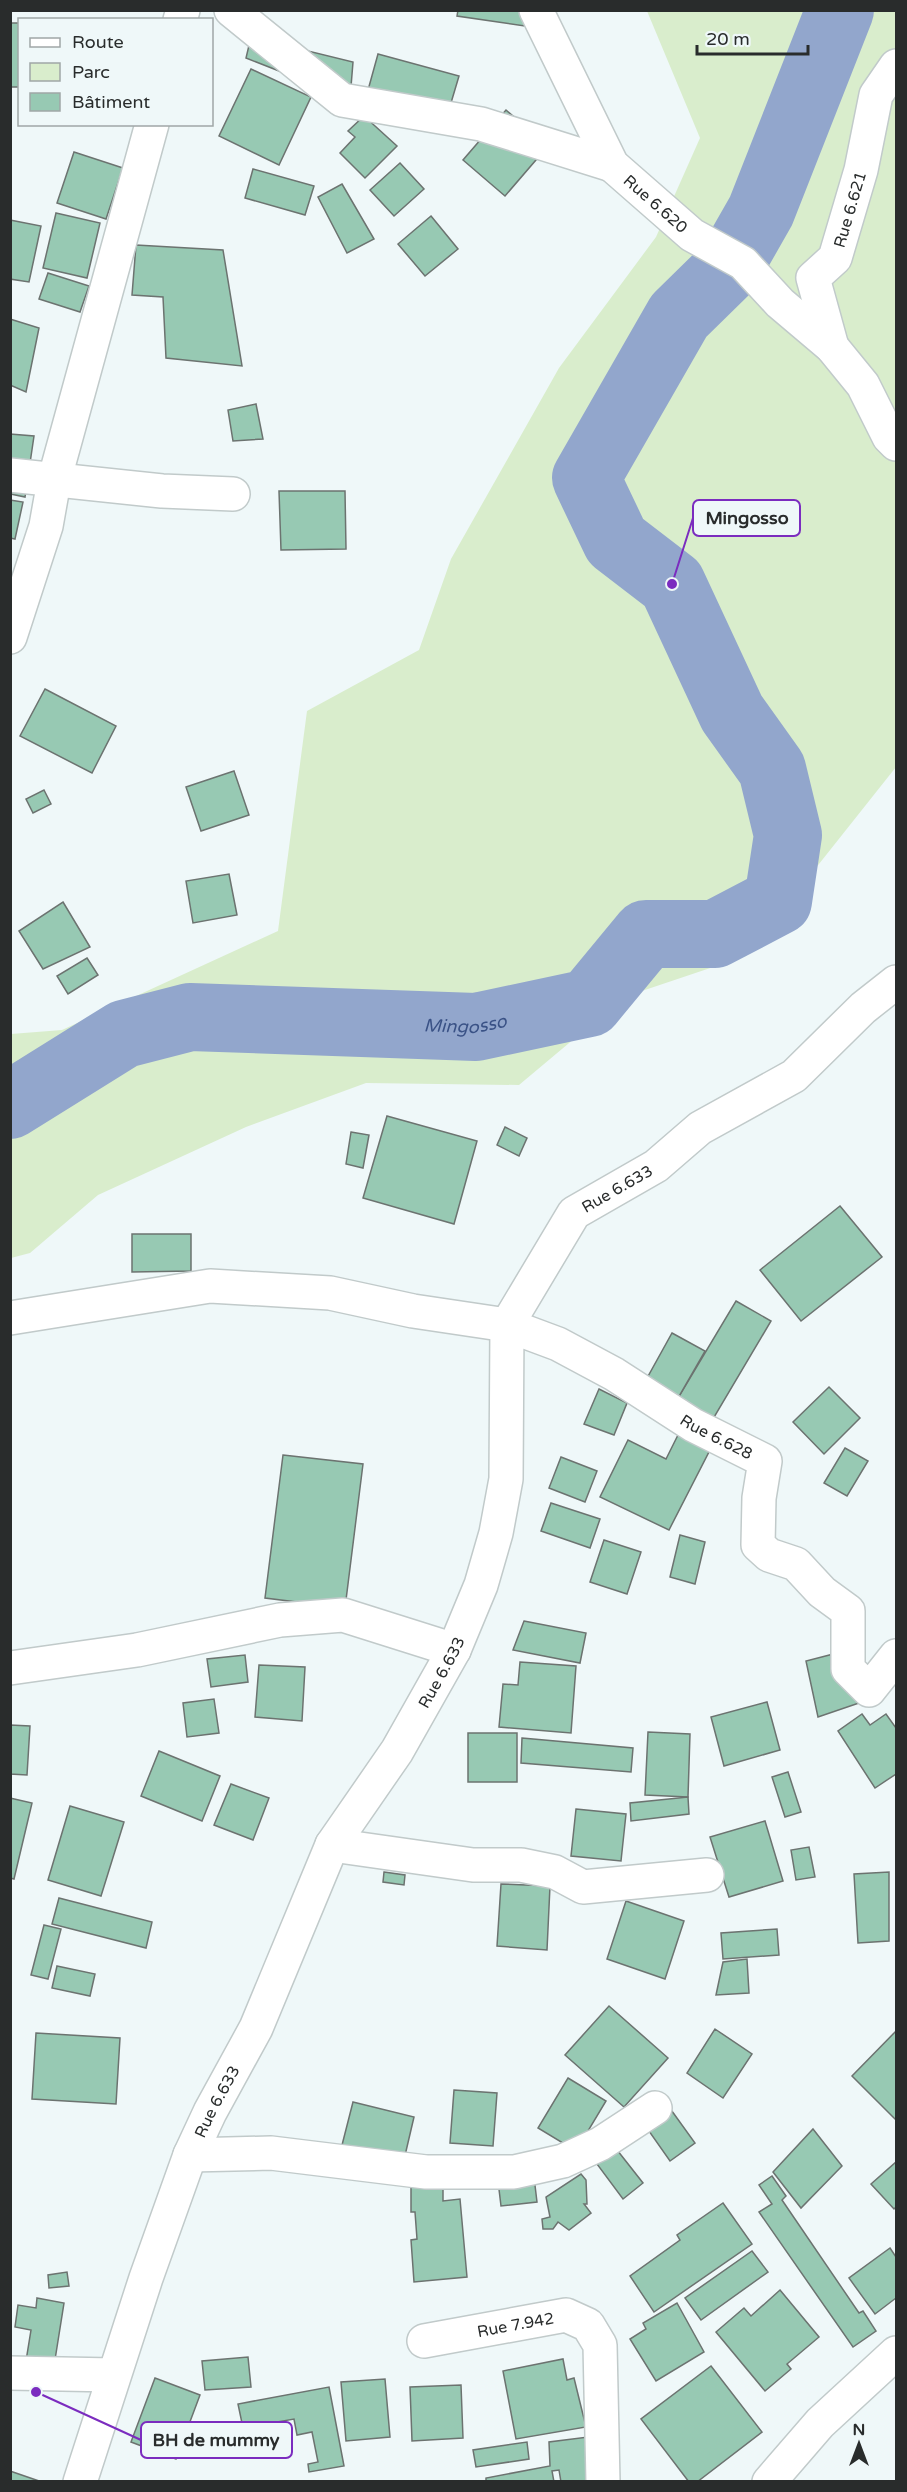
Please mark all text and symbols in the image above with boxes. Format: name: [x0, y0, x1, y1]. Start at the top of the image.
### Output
legend: [18, 18, 213, 126]
scale bar: [697, 18, 808, 56]
text: 20 m: [706, 28, 750, 50]
text: Route: [72, 31, 124, 53]
text: Parc: [72, 61, 110, 83]
text: Bâtiment: [72, 91, 150, 113]
street label: Rue 6.621: [830, 169, 871, 250]
street label: Rue 6.620: [619, 171, 692, 238]
callout: Mingosso: [693, 500, 800, 536]
text: Mingosso: [705, 507, 789, 529]
water label: Mingosso: [423, 1010, 510, 1038]
street label: Rue 6.633: [578, 1161, 657, 1218]
street label: Rue 6.628: [676, 1410, 756, 1464]
street label: Rue 6.633: [414, 1634, 469, 1712]
street label: Rue 6.633: [191, 2062, 245, 2141]
street label: Rue 7.942: [475, 2308, 556, 2342]
north arrow: [829, 2414, 889, 2474]
text: N: [853, 2420, 865, 2440]
callout: BH de mummy: [141, 2422, 292, 2458]
text: BH de mummy: [153, 2429, 280, 2451]

